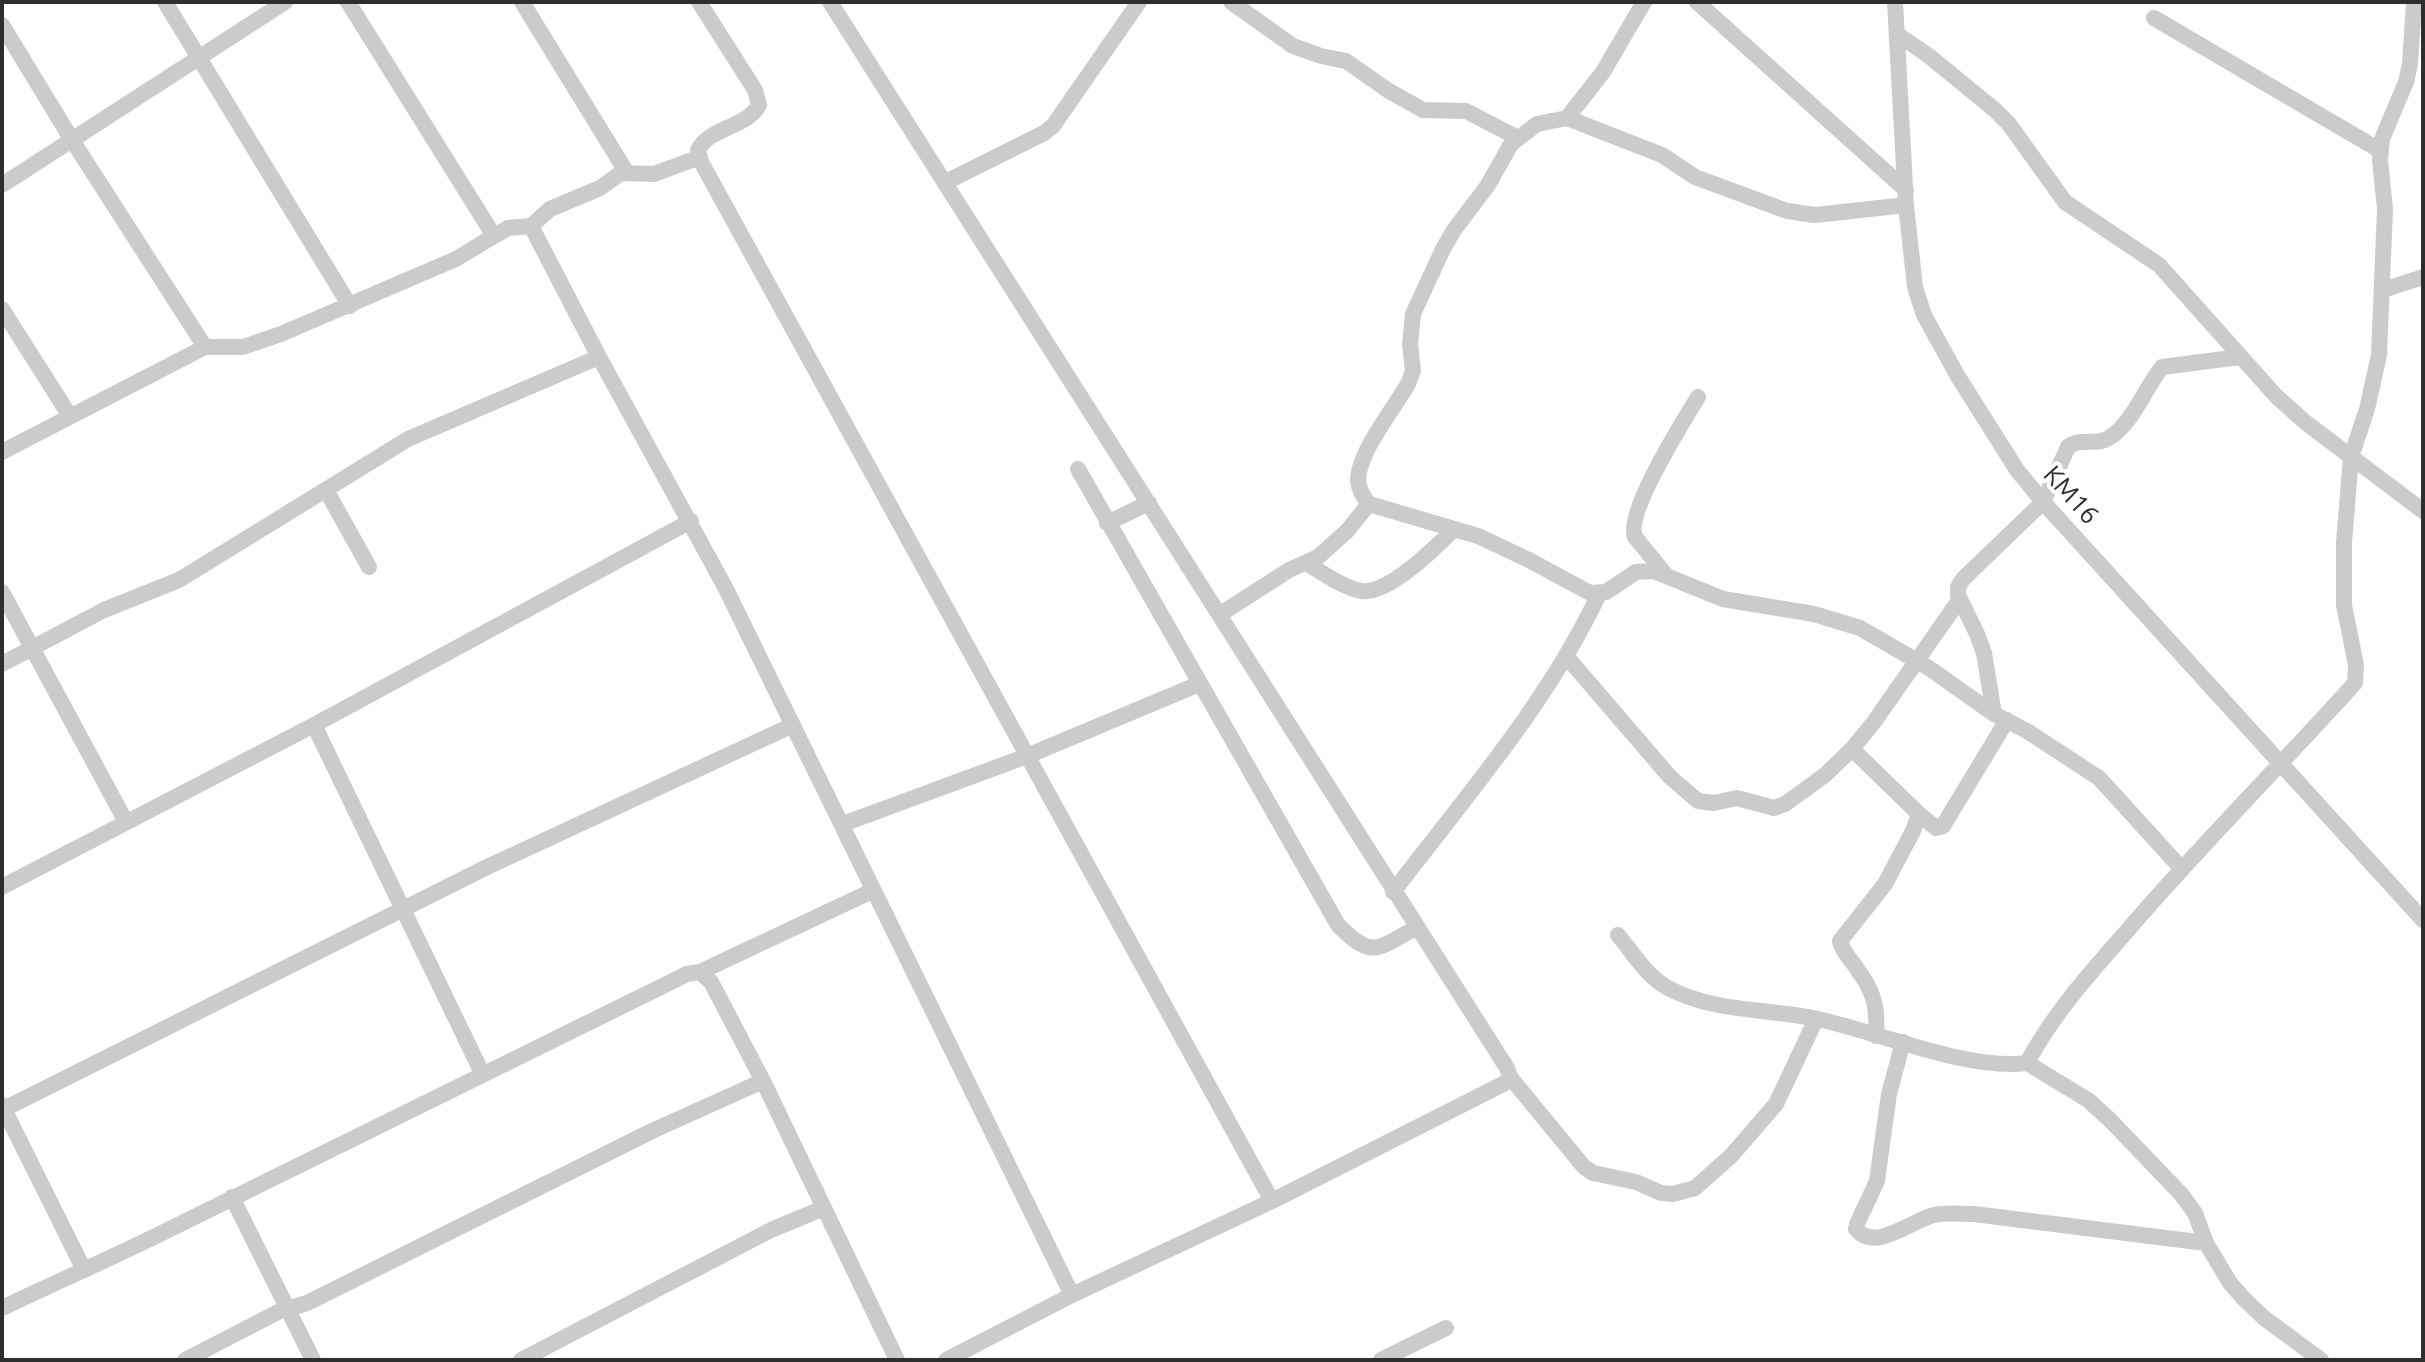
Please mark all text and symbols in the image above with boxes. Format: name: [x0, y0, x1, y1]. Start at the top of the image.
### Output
street label: KM16: [2037, 459, 2105, 531]

